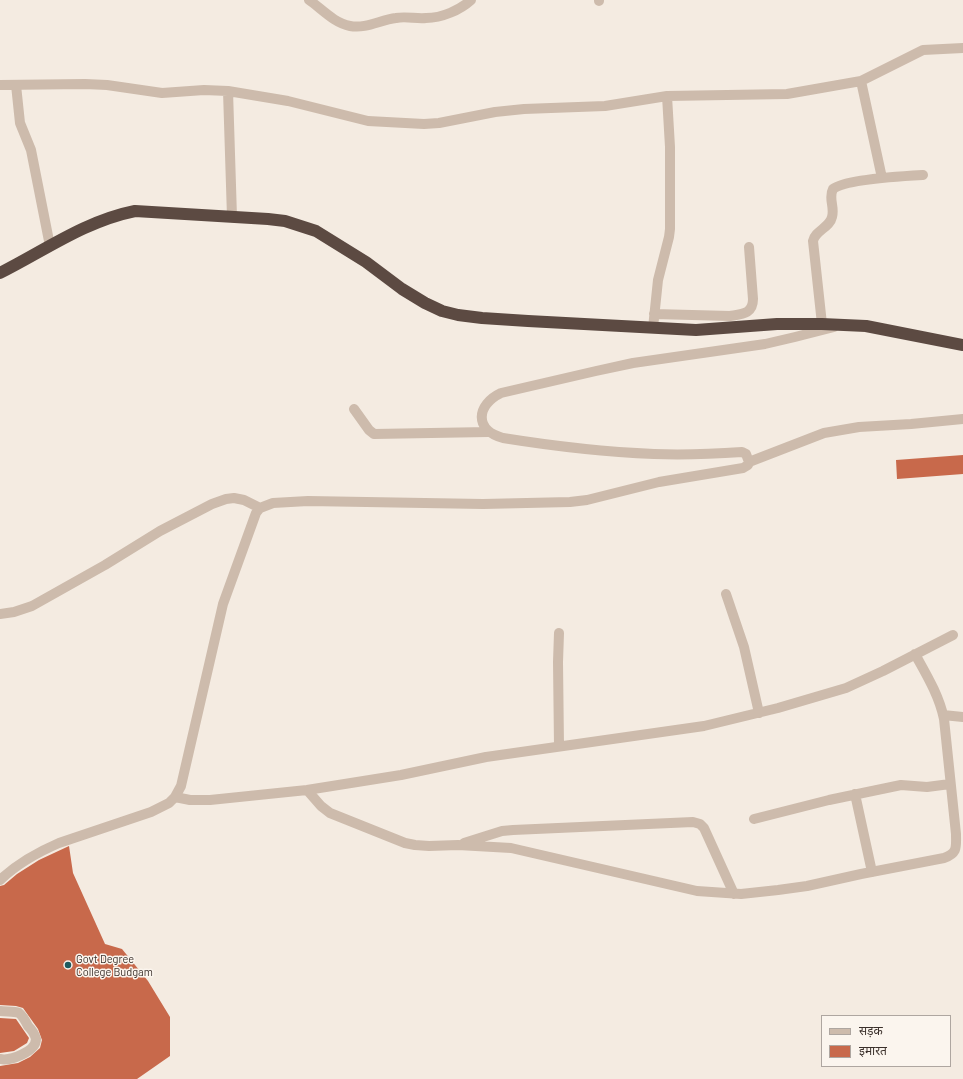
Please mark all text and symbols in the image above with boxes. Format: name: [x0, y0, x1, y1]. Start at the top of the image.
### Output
place label: Govt Degree College Budgam: [76, 952, 153, 978]
marker: Govt Degree College Budgam: [63, 960, 73, 970]
legend: [821, 1015, 951, 1067]
text: सड़क: [859, 1023, 883, 1037]
text: इमारत: [859, 1043, 887, 1057]

